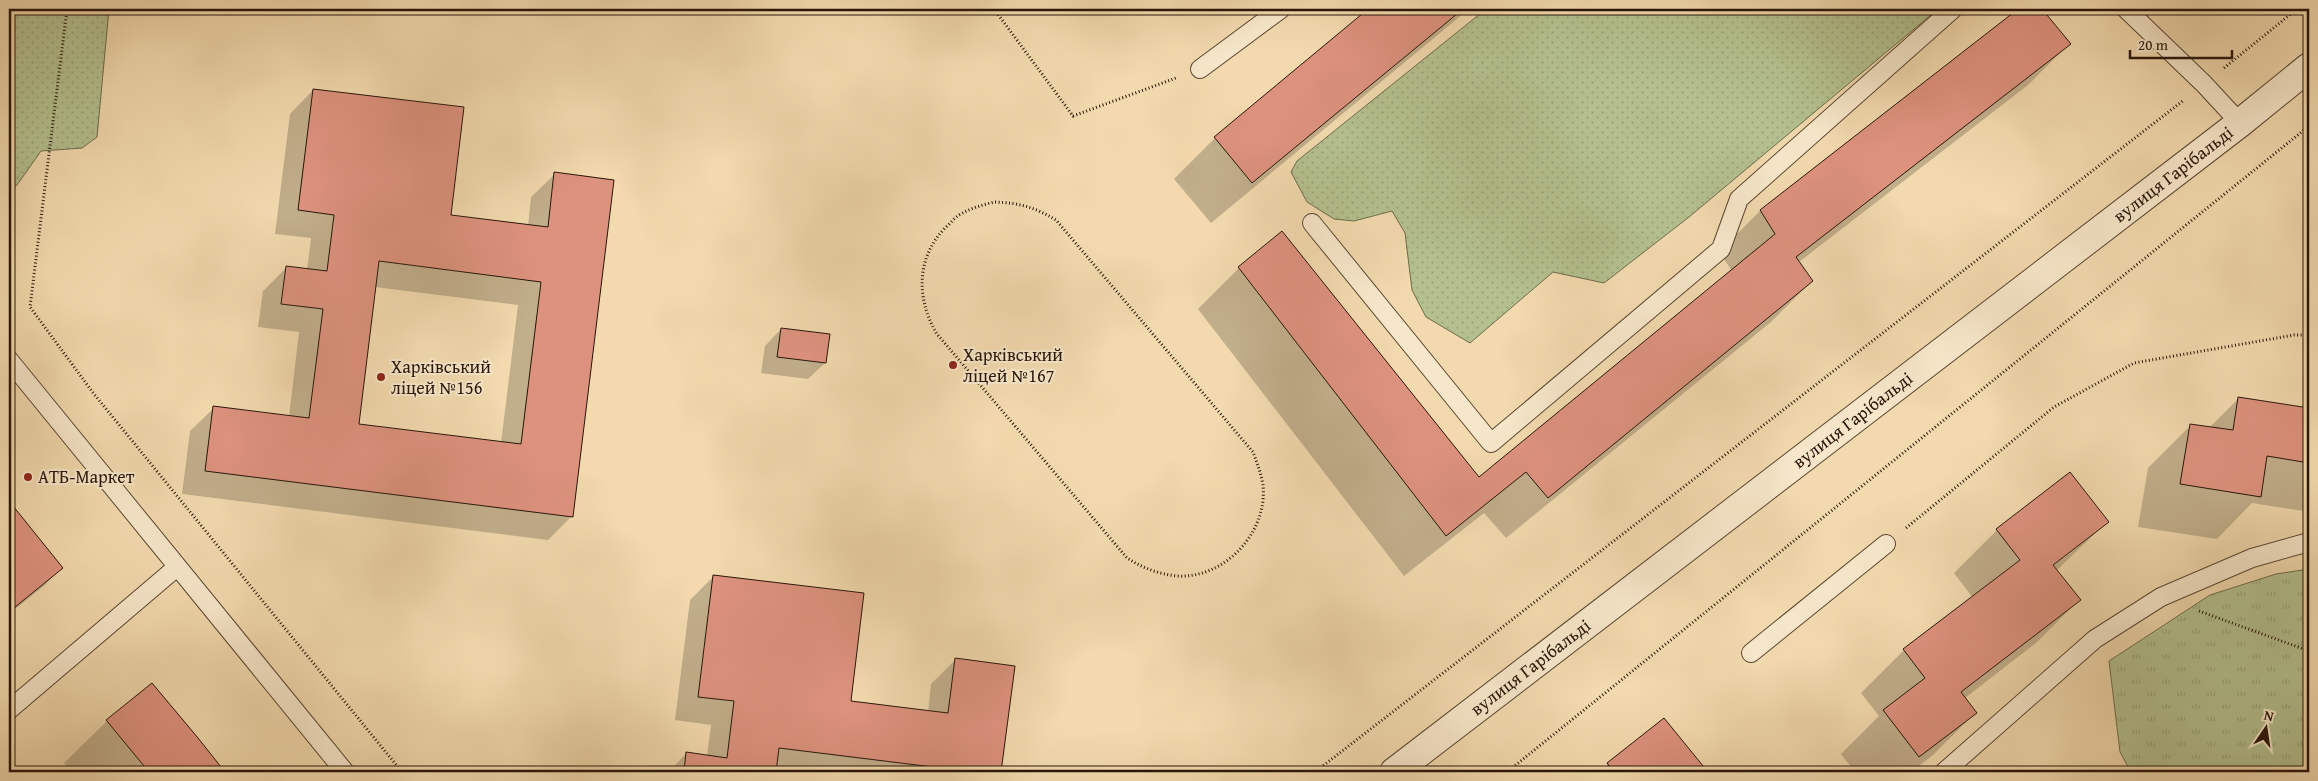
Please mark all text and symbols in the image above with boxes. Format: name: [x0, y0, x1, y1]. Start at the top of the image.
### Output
scale bar: [2130, 28, 2233, 60]
text: 20 m: [2138, 34, 2169, 55]
street label: вулиця Гарібальді: [2107, 119, 2239, 229]
place label: Харківський ліцей №167: [963, 341, 1063, 389]
place label: Харківський ліцей №156: [391, 353, 491, 401]
marker: Харківський ліцей №167: [947, 359, 959, 371]
street label: вулиця Гарібальді: [1787, 365, 1918, 475]
marker: Харківський ліцей №156: [375, 371, 387, 383]
place label: АТБ-Маркет: [38, 463, 135, 490]
marker: АТБ-Маркет: [22, 471, 34, 483]
street label: вулиця Гарібальді: [1464, 612, 1596, 722]
north arrow: [2240, 704, 2290, 754]
text: N: [2262, 705, 2276, 726]

